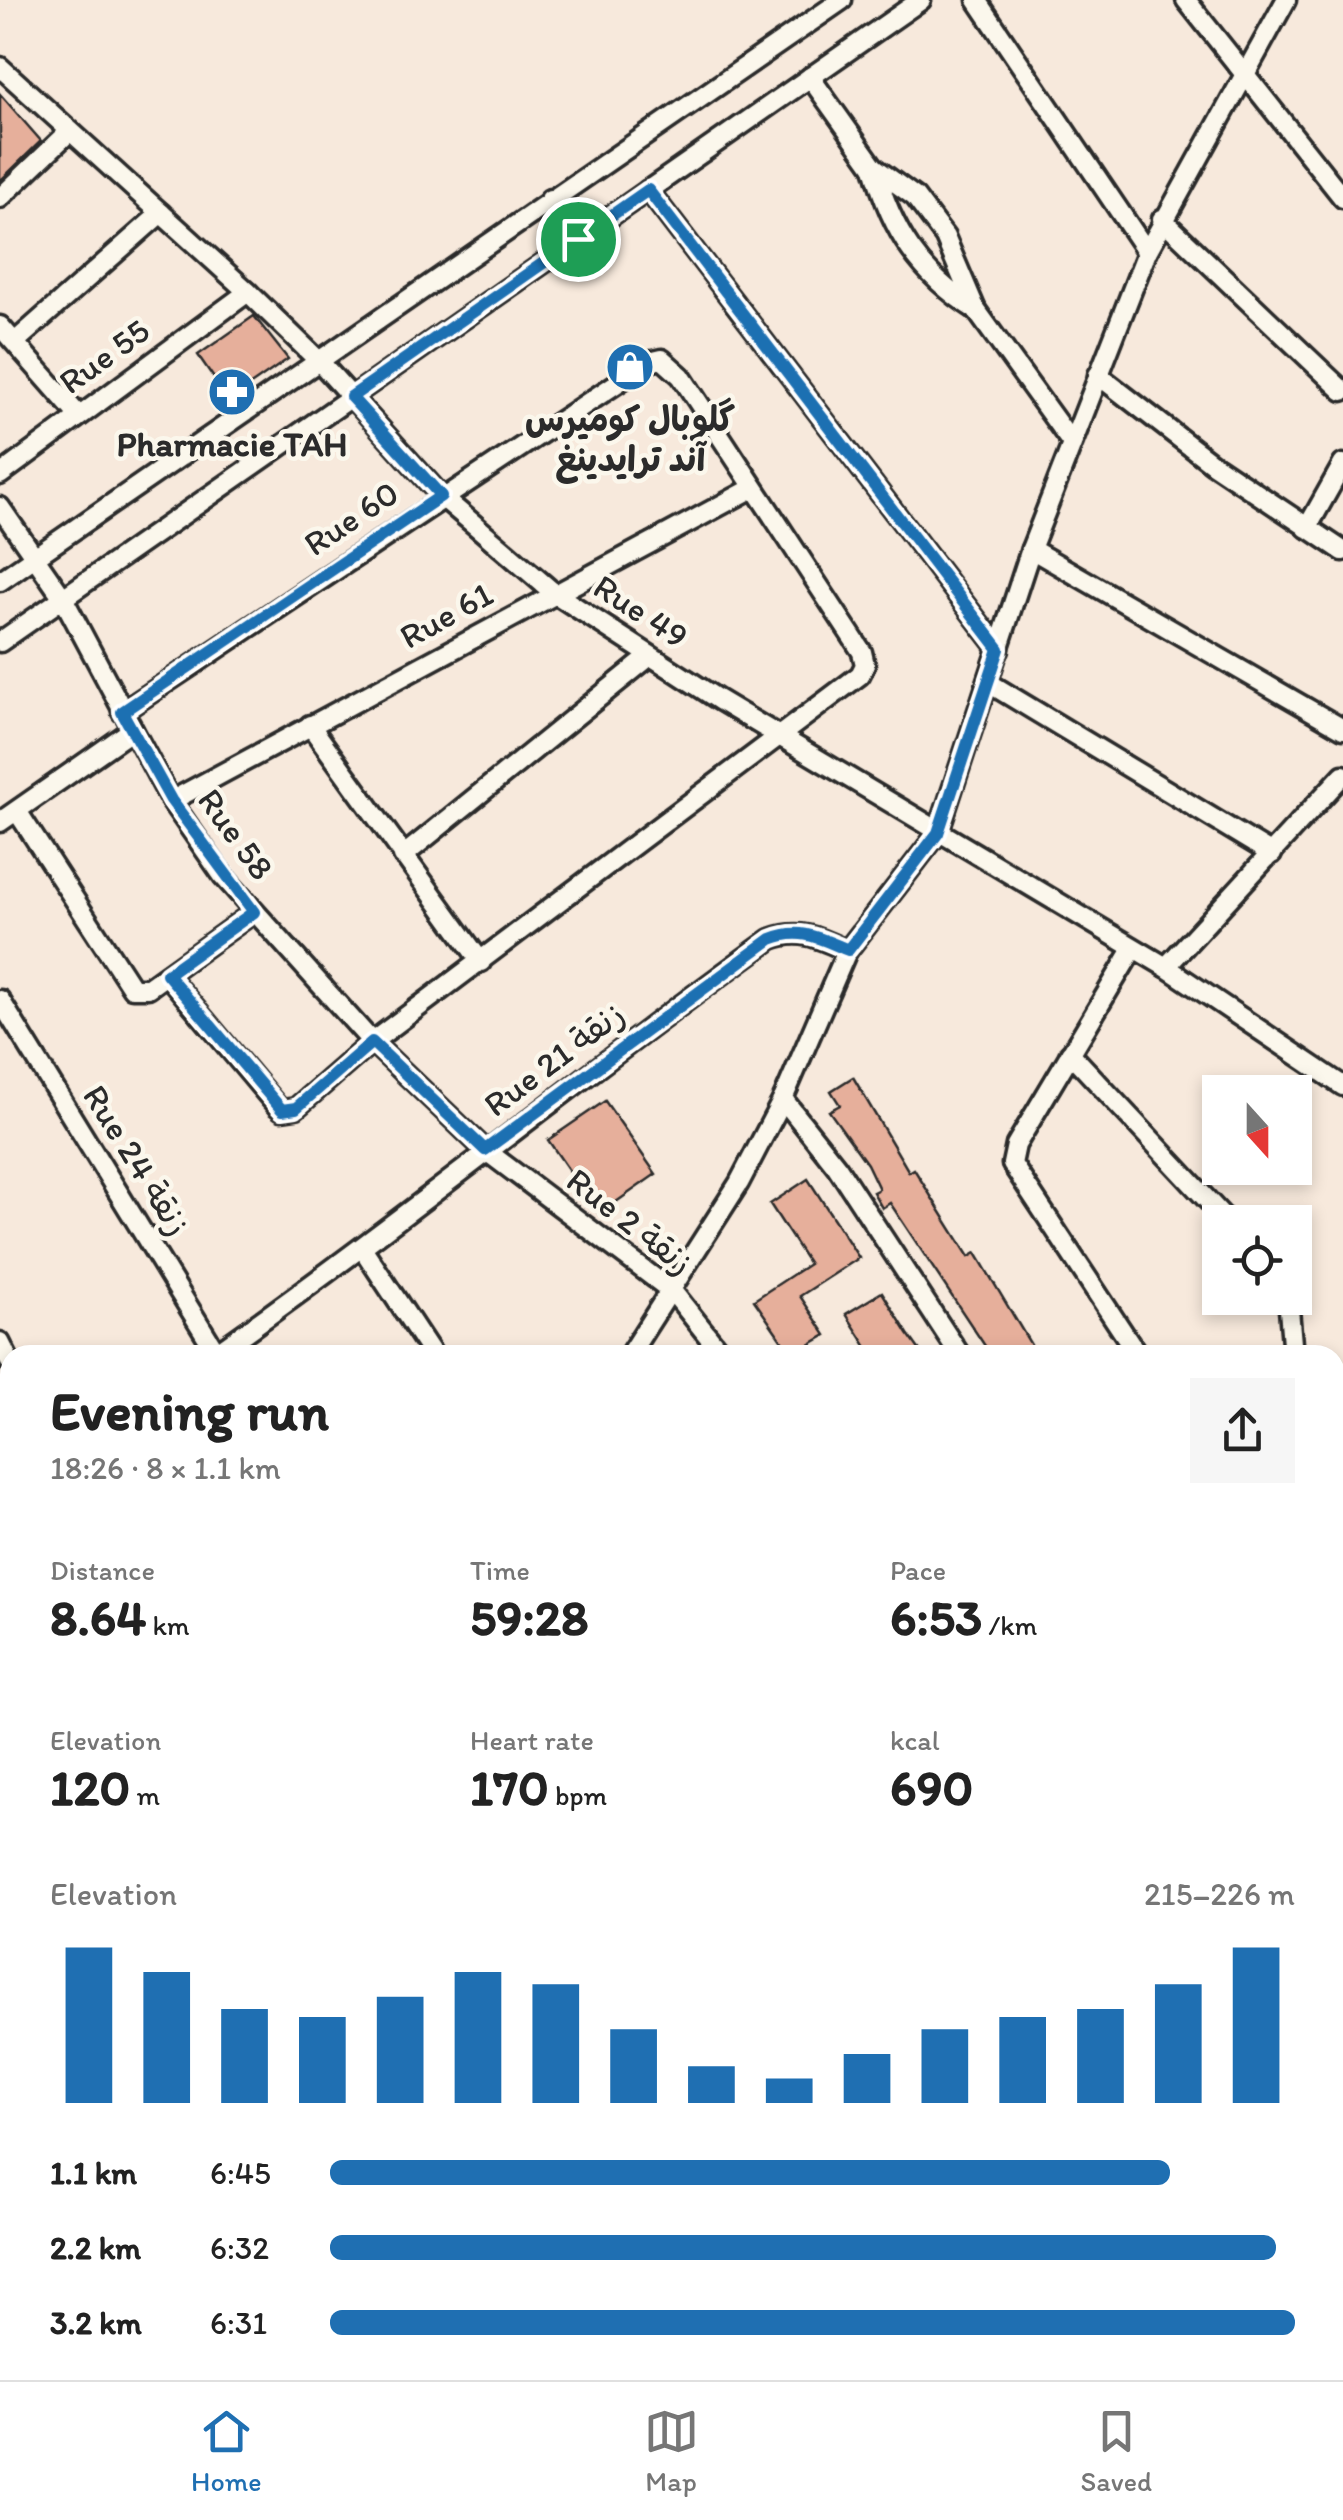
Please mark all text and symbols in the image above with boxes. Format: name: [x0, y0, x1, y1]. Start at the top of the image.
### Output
pin: [536, 197, 621, 282]
icon: arrive: [551, 212, 606, 267]
street label: Rue 55: [50, 309, 158, 403]
shop icon: گلوبال كوميرس آند ترايدينغ: [604, 341, 656, 393]
pharmacy icon: Pharmacie TAH: [206, 366, 258, 418]
place label: گلوبال كوميرس آند ترايدينغ: [525, 397, 736, 484]
place label: Pharmacie TAH: [116, 423, 348, 465]
street label: Rue 60: [296, 471, 406, 565]
street label: Rue 49: [586, 565, 696, 657]
street label: Rue 61: [392, 572, 500, 658]
street label: Rue 58: [189, 780, 283, 888]
street label: Rue 21 زنقة: [476, 993, 632, 1125]
north arrow: [1202, 1075, 1312, 1185]
map controls: [1202, 1075, 1312, 1315]
street label: Rue 24 زنقة: [74, 1077, 200, 1243]
street label: Rue 2 زنقة: [558, 1159, 702, 1283]
button: locate: [1202, 1205, 1312, 1315]
text: Evening run: [50, 1378, 329, 1444]
button: share: [1190, 1378, 1295, 1483]
text: 18:26 · 8 × 1.1 km: [50, 1449, 281, 1487]
text: Distance: [50, 1553, 155, 1587]
text: Time: [470, 1553, 530, 1587]
text: Pace: [890, 1553, 946, 1587]
text: 8.64: [50, 1587, 146, 1648]
text: 59:28: [470, 1587, 588, 1648]
text: 6:53: [890, 1587, 982, 1648]
text: km: [146, 1608, 190, 1642]
text: /km: [982, 1608, 1037, 1642]
text: Elevation: [50, 1723, 161, 1757]
text: Heart rate: [470, 1723, 594, 1757]
text: kcal: [890, 1723, 940, 1757]
text: 120: [50, 1757, 130, 1818]
text: 170: [470, 1757, 549, 1818]
text: 690: [890, 1757, 973, 1818]
text: m: [130, 1778, 160, 1812]
text: bpm: [549, 1778, 607, 1812]
text: Elevation: [50, 1875, 177, 1913]
text: 215–226 m: [1144, 1875, 1295, 1913]
text: 1.1 km: [50, 2154, 137, 2192]
text: 6:45: [210, 2154, 271, 2192]
text: 2.2 km: [50, 2229, 141, 2267]
text: 6:32: [210, 2229, 269, 2267]
text: 3.2 km: [50, 2304, 142, 2342]
text: 6:31: [210, 2304, 267, 2342]
tab: Home: [191, 2404, 262, 2498]
tab: Map: [644, 2404, 699, 2498]
tab: Saved: [1081, 2404, 1152, 2498]

